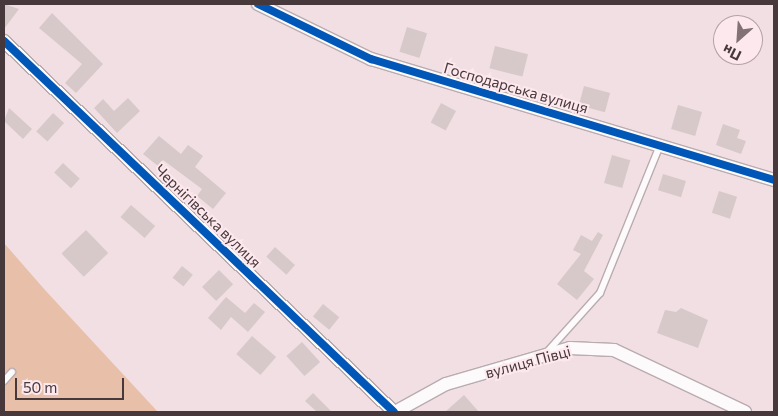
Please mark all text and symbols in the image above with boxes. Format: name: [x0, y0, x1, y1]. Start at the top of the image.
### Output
north arrow: [713, 15, 763, 65]
text: Пн: [720, 41, 744, 65]
street label: Господарська вулиця: [442, 59, 590, 117]
street label: Чернігівська вулиця: [151, 161, 265, 271]
street label: вулиця Півці: [483, 342, 573, 382]
scale bar: [18, 368, 126, 400]
text: 50 m: [23, 378, 57, 396]

